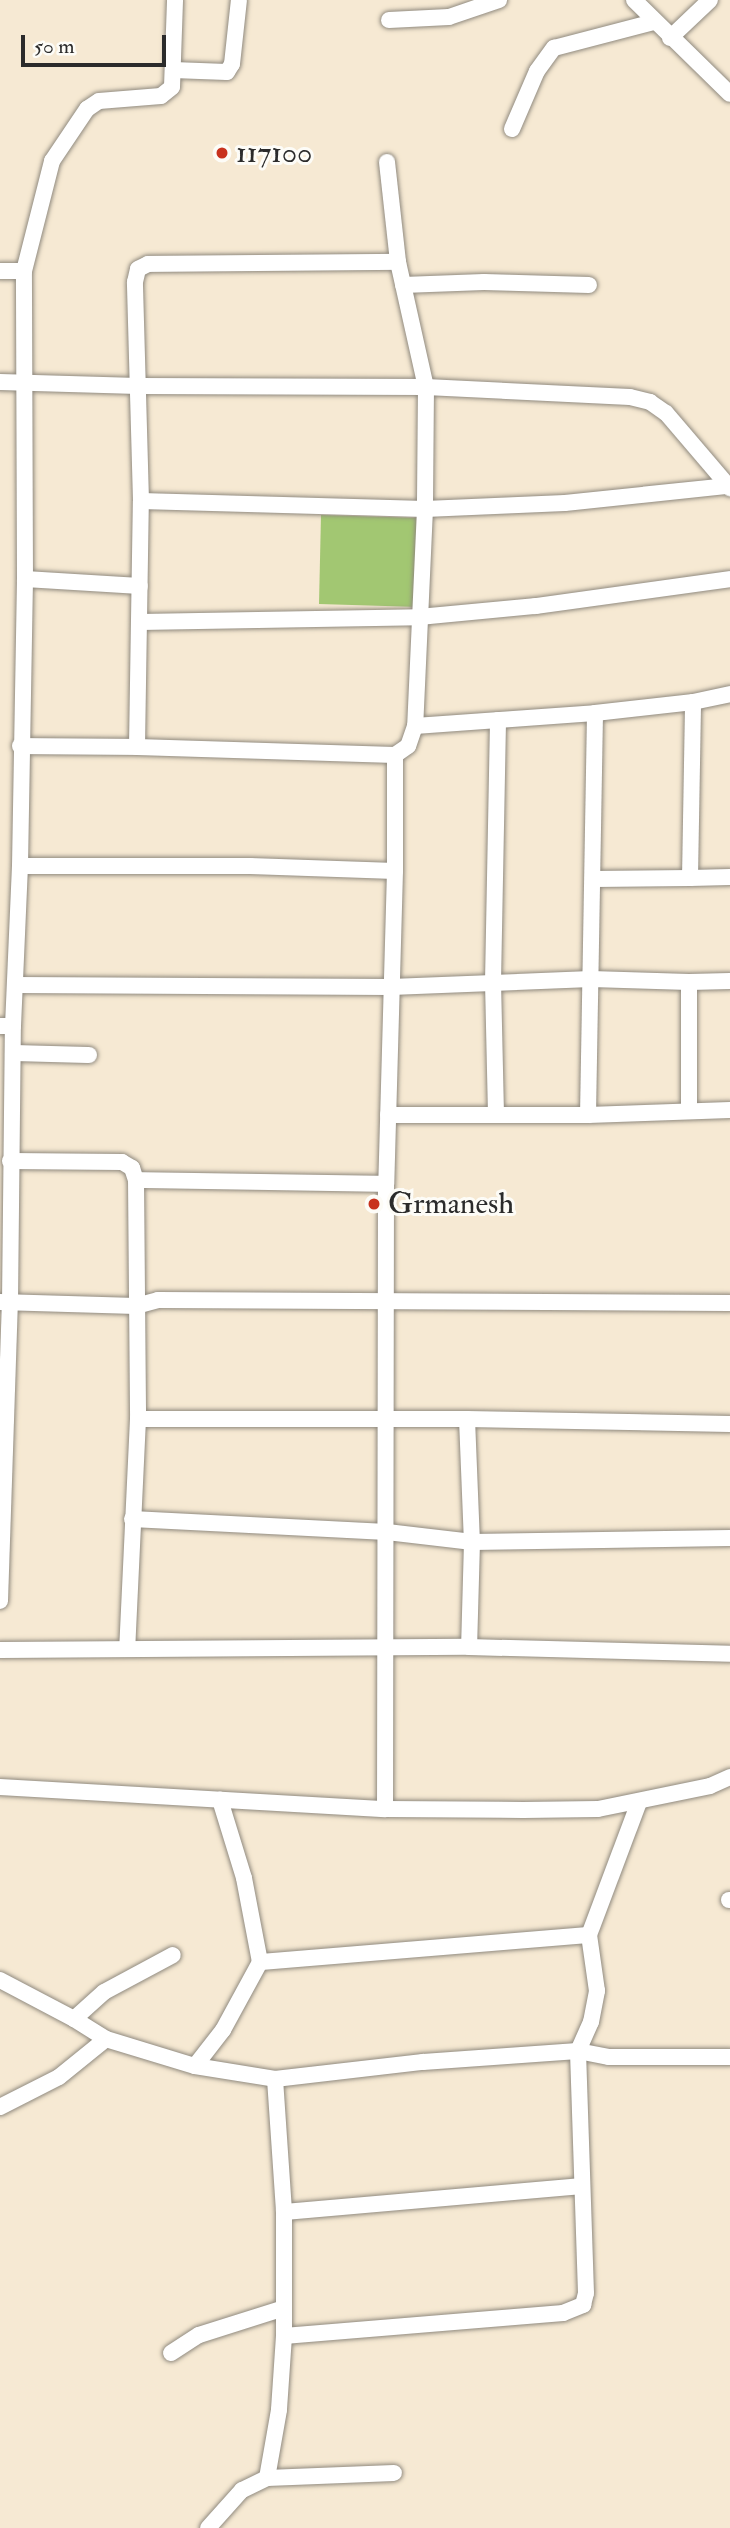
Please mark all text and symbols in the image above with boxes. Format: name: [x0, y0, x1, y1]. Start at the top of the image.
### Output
scale bar: [24, 21, 170, 65]
text: 50 m: [34, 33, 75, 60]
place label: 117100: [236, 135, 312, 171]
marker: 117100: [214, 145, 230, 161]
place label: Grmanesh: [388, 1186, 514, 1222]
marker: Grmanesh: [366, 1196, 382, 1212]

